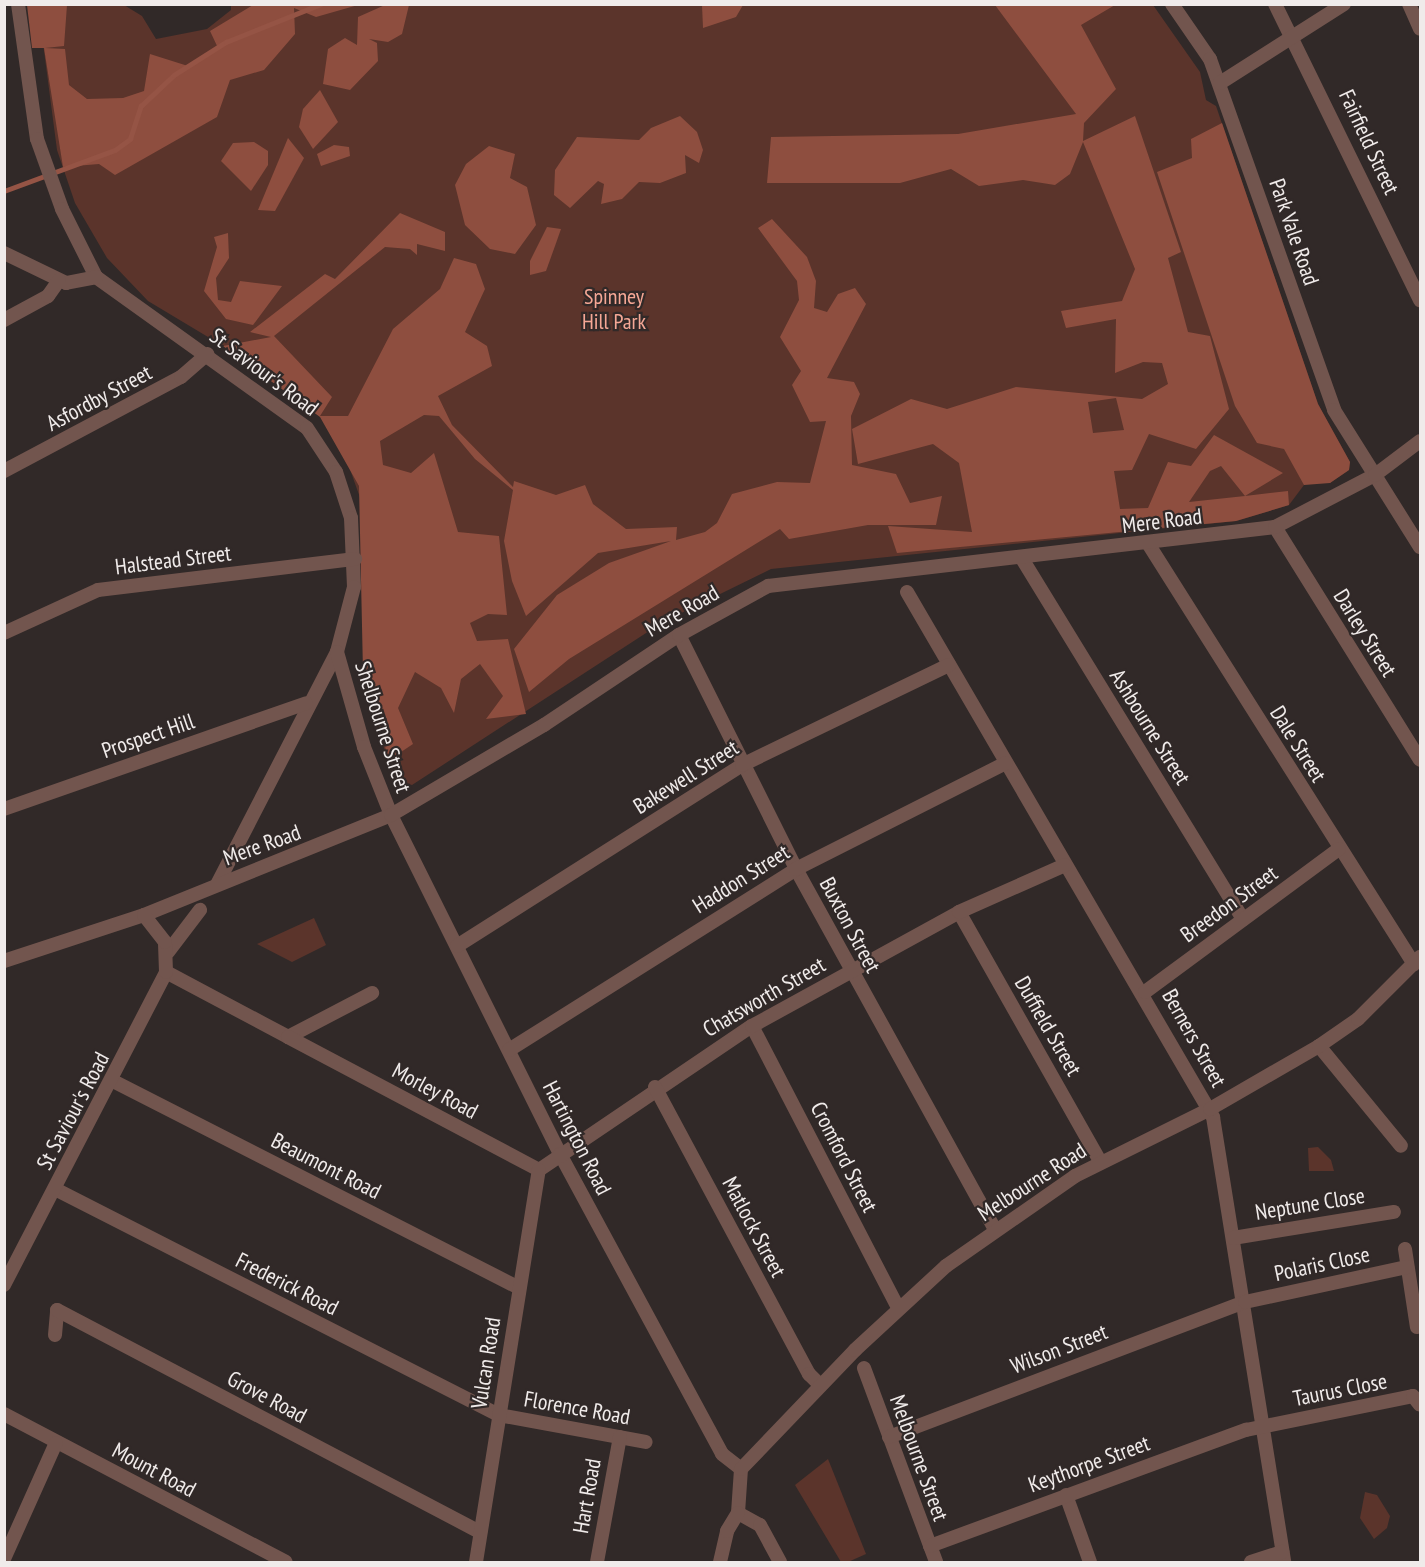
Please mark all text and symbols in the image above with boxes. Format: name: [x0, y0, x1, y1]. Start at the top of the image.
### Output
street label: Fairfield Street: [1333, 86, 1405, 198]
street label: Park Vale Road: [1263, 175, 1325, 289]
park label: Spinney Hill Park: [582, 283, 646, 334]
street label: St Saviour's Road: [204, 323, 324, 421]
street label: Asfordby Street: [42, 359, 156, 437]
street label: Mere Road: [1120, 503, 1204, 539]
street label: Halstead Street: [114, 540, 232, 580]
street label: Mere Road: [641, 579, 723, 643]
street label: Darley Street: [1328, 584, 1402, 682]
street label: Shelbourne Street: [349, 658, 417, 796]
street label: Ashbourne Street: [1104, 664, 1196, 790]
street label: Dale Street: [1264, 701, 1332, 787]
street label: Prospect Hill: [98, 708, 198, 764]
street label: Bakewell Street: [629, 734, 743, 820]
street label: Mere Road: [220, 819, 304, 871]
street label: Haddon Street: [688, 839, 794, 919]
street label: Breedon Street: [1175, 860, 1283, 948]
street label: Buxton Street: [814, 873, 886, 977]
street label: Chatsworth Street: [698, 951, 830, 1043]
street label: Duffield Street: [1009, 972, 1087, 1080]
street label: Berners Street: [1156, 984, 1232, 1092]
street label: St Saviour's Road: [31, 1048, 115, 1174]
street label: Morley Road: [387, 1057, 483, 1125]
street label: Hartington Road: [537, 1077, 617, 1199]
street label: Cromford Street: [805, 1097, 883, 1217]
street label: Beaumont Road: [267, 1127, 385, 1205]
street label: Melbourne Road: [973, 1137, 1091, 1227]
street label: Matlock Street: [717, 1172, 791, 1282]
street label: Neptune Close: [1253, 1182, 1367, 1226]
street label: Polaris Close: [1272, 1241, 1372, 1287]
street label: Frederick Road: [231, 1247, 343, 1321]
street label: Vulcan Road: [466, 1315, 506, 1411]
street label: Wilson Street: [1007, 1318, 1111, 1380]
street label: Grove Road: [223, 1365, 311, 1429]
street label: Taurus Close: [1291, 1368, 1389, 1412]
street label: Florence Road: [522, 1386, 632, 1430]
street label: Melbourne Street: [884, 1392, 954, 1524]
street label: Keythorpe Street: [1025, 1430, 1153, 1498]
street label: Mount Road: [108, 1437, 200, 1503]
street label: Hart Road: [567, 1457, 607, 1535]

